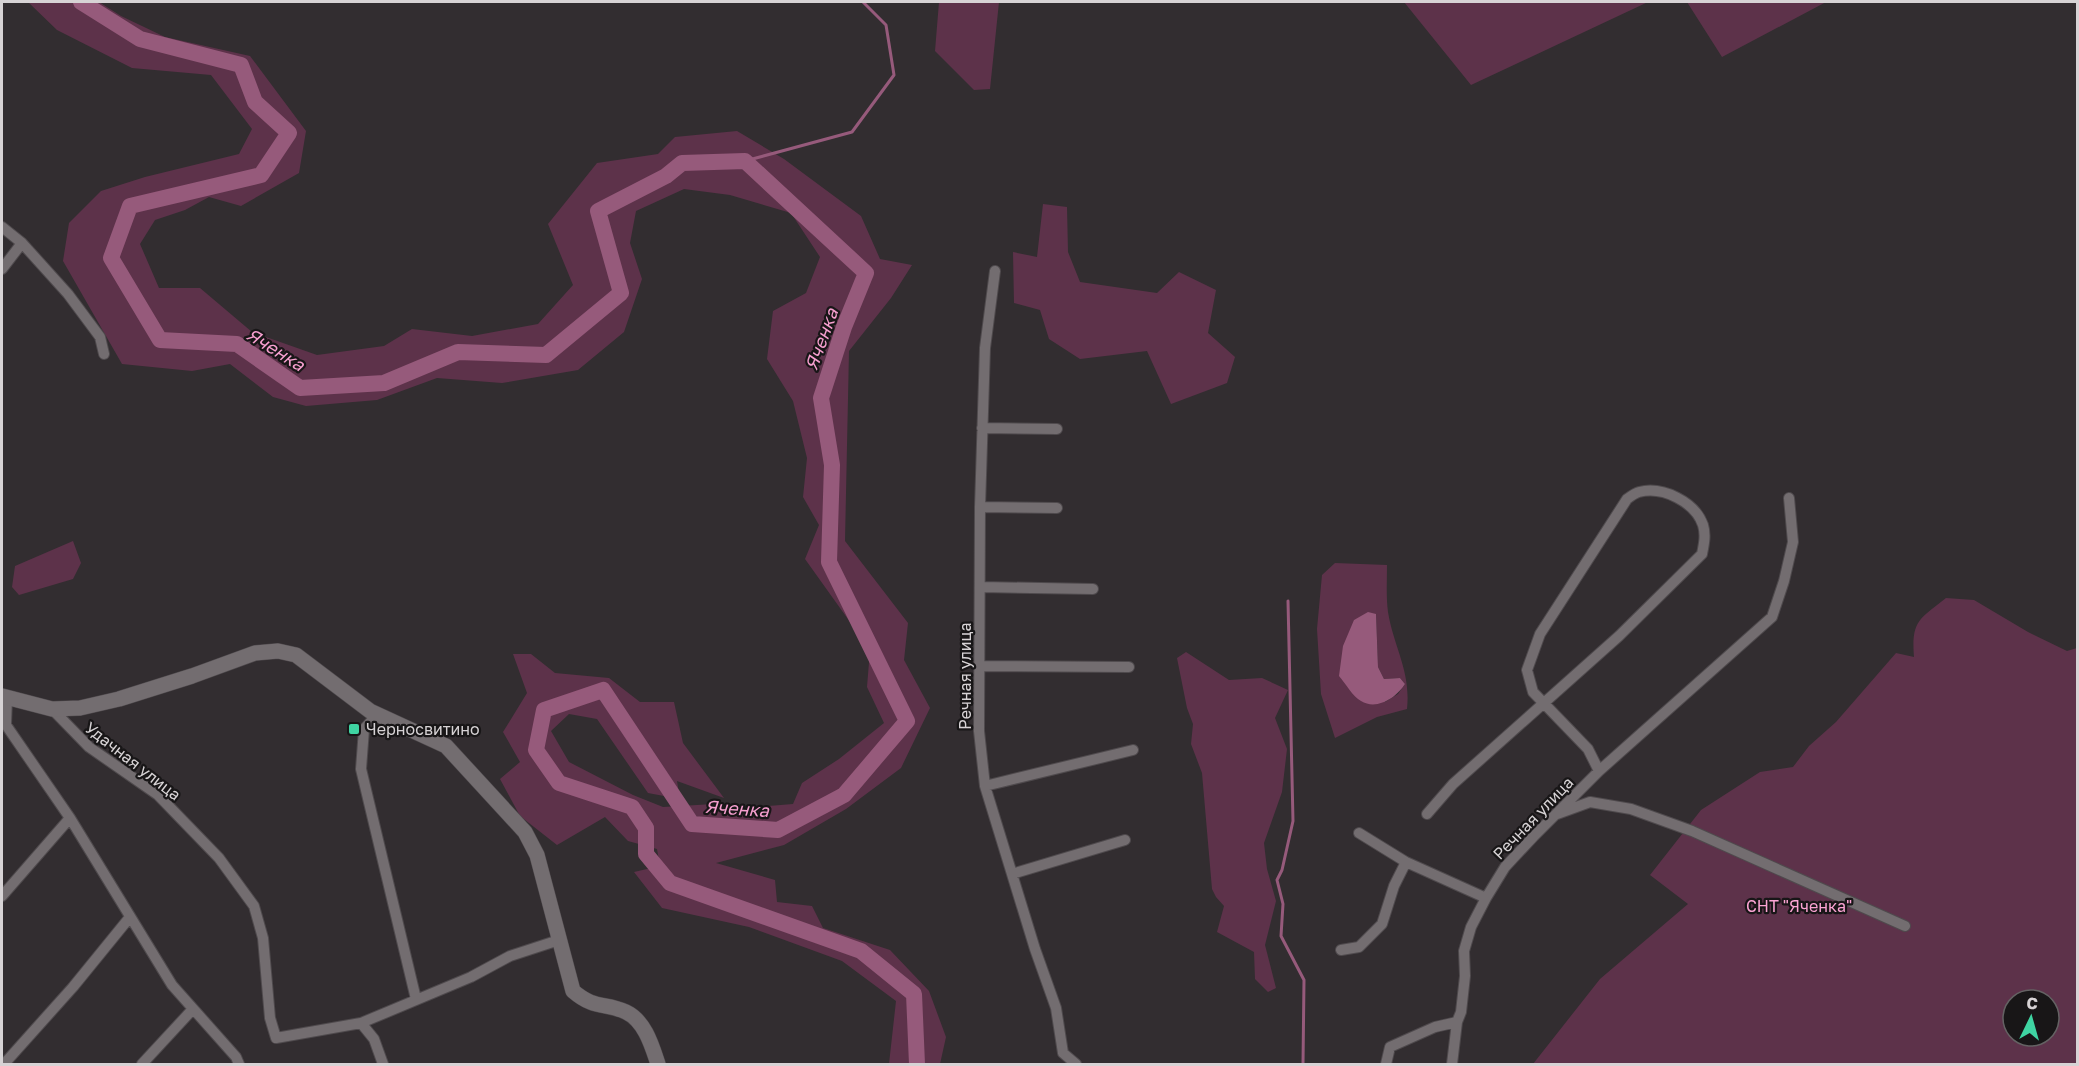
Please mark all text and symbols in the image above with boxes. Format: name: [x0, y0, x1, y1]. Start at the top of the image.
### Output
water label: Яченка: [800, 304, 843, 373]
water label: Яченка: [243, 323, 310, 376]
street label: Речная улица: [955, 622, 975, 730]
street label: Удачная улица: [81, 717, 185, 805]
place label: Черносвитино: [366, 719, 480, 739]
marker: Черносвитино: [347, 722, 361, 736]
street label: Речная улица: [1489, 772, 1577, 864]
water label: Яченка: [704, 795, 771, 821]
park label: СНТ "Яченка": [1746, 896, 1852, 916]
north arrow: [2001, 988, 2061, 1048]
text: С: [2026, 993, 2039, 1014]

